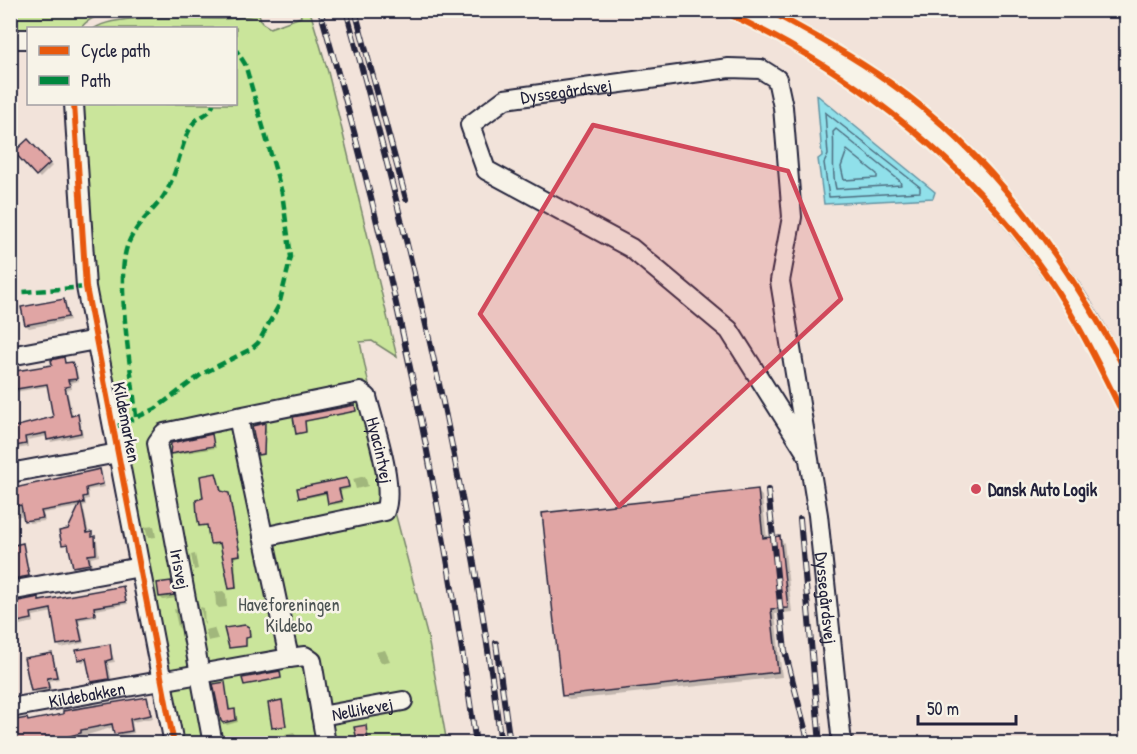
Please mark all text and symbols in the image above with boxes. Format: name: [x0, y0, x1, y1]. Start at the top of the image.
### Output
legend: [27, 27, 237, 105]
text: Cycle path: [81, 38, 151, 63]
text: Path: [81, 68, 111, 93]
street label: Dyssegårdsvej: [519, 72, 613, 109]
street label: Kildemarken: [107, 380, 147, 464]
street label: Hyacintvej: [361, 414, 400, 484]
place label: Dansk Auto Logik: [988, 477, 1098, 503]
marker: Dansk Auto Logik: [969, 482, 983, 496]
street label: Irisvej: [164, 547, 196, 591]
street label: Dyssegårdsvej: [809, 551, 844, 645]
park label: Haveforeningen Kildebo: [238, 592, 340, 638]
street label: Kildebakken: [47, 675, 127, 713]
scale bar: [918, 688, 1016, 726]
street label: Nellikevej: [330, 691, 395, 726]
text: 50 m: [927, 696, 959, 721]

